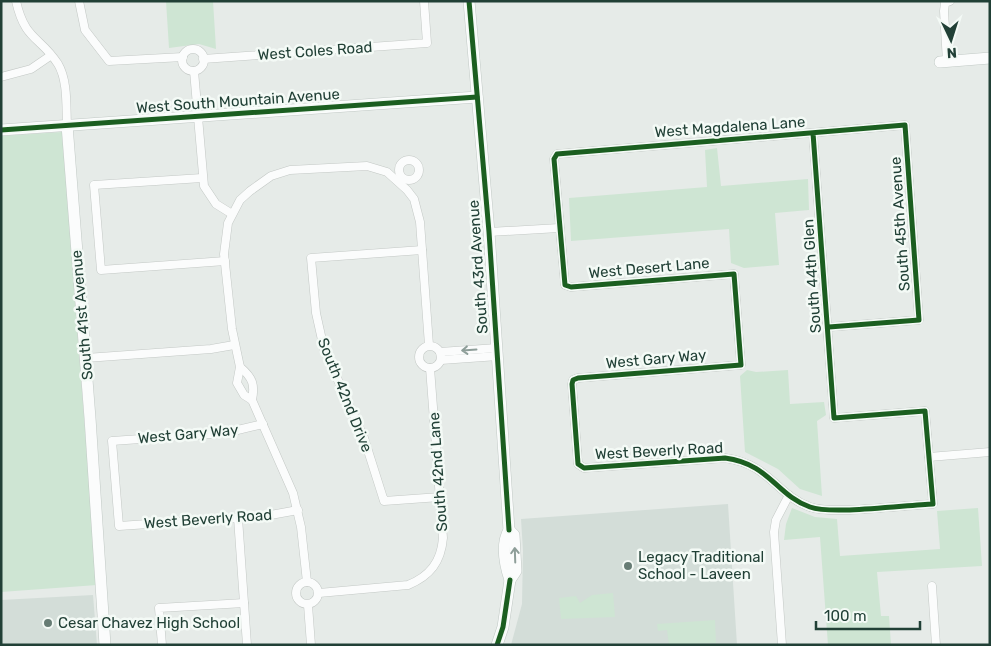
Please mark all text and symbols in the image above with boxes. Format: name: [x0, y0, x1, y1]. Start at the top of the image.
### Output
north arrow: [926, 15, 976, 65]
street label: West Coles Road: [257, 38, 373, 64]
text: N: [946, 44, 957, 61]
street label: West South Mountain Avenue: [136, 85, 340, 117]
street label: West Magdalena Lane: [654, 113, 806, 141]
street label: South 45th Avenue: [886, 156, 914, 292]
street label: South 43rd Avenue: [464, 199, 492, 335]
street label: South 44th Glen: [799, 218, 825, 334]
street label: South 41st Avenue: [67, 249, 97, 381]
street label: West Desert Lane: [588, 254, 710, 282]
street label: South 42nd Drive: [314, 335, 376, 455]
one-way arrow: [461, 345, 477, 354]
street label: West Gary Way: [605, 346, 707, 372]
street label: South 42nd Lane: [425, 412, 451, 532]
street label: West Gary Way: [137, 421, 239, 447]
street label: West Beverly Road: [594, 439, 724, 463]
street label: West Beverly Road: [143, 506, 273, 532]
one-way arrow: [511, 547, 520, 563]
place label: Legacy Traditional School - Laveen: [638, 548, 764, 583]
marker: Legacy Traditional School - Laveen: [622, 560, 634, 572]
scale bar: [816, 598, 920, 630]
text: 100 m: [824, 607, 866, 625]
place label: Cesar Chavez High School: [58, 614, 240, 632]
marker: Cesar Chavez High School: [42, 617, 54, 629]

